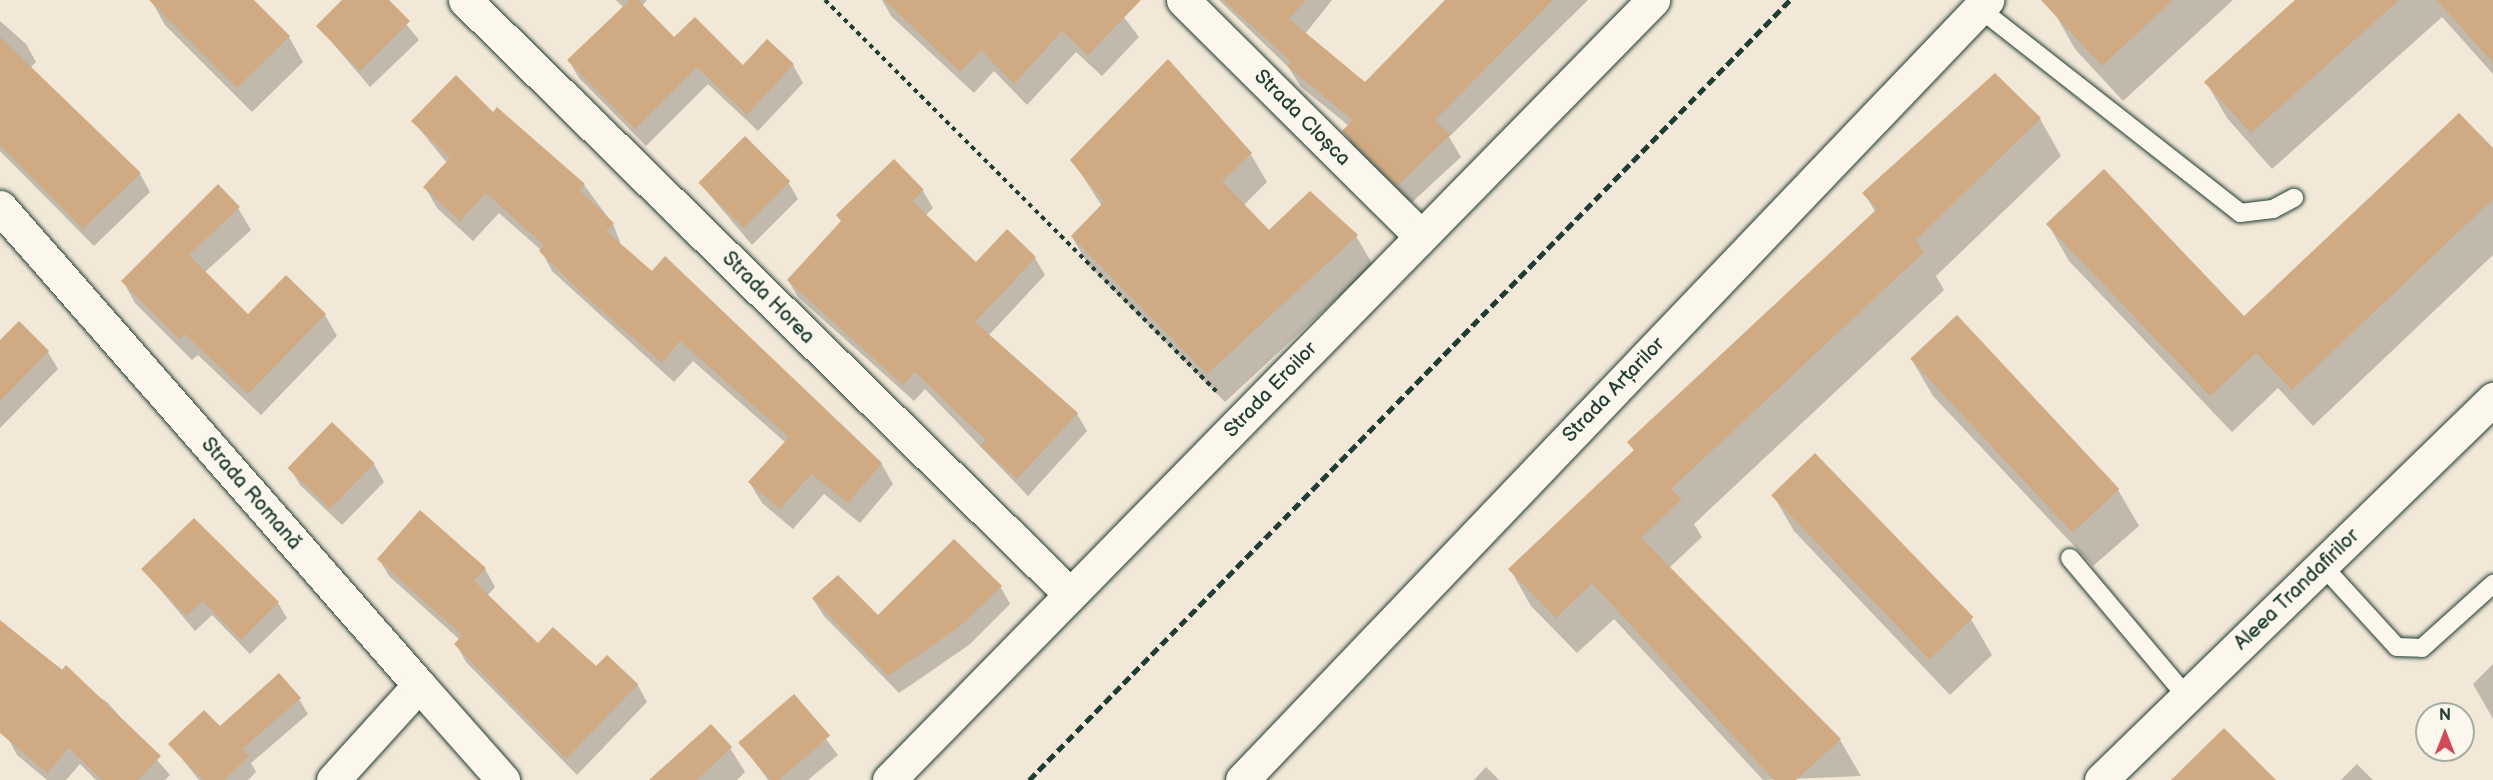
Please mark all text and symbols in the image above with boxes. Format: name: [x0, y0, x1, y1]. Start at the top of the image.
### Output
street label: Strada Cloșca: [1249, 65, 1355, 171]
street label: Strada Horea: [717, 247, 819, 349]
street label: Strada Arțarilor: [1558, 333, 1670, 447]
street label: Strada Eroilor: [1219, 337, 1323, 443]
street label: Strada Romană: [196, 433, 306, 555]
street label: Aleea Trandafirilor: [2229, 524, 2365, 656]
north arrow: [2415, 702, 2475, 762]
text: N: [2439, 706, 2451, 725]

